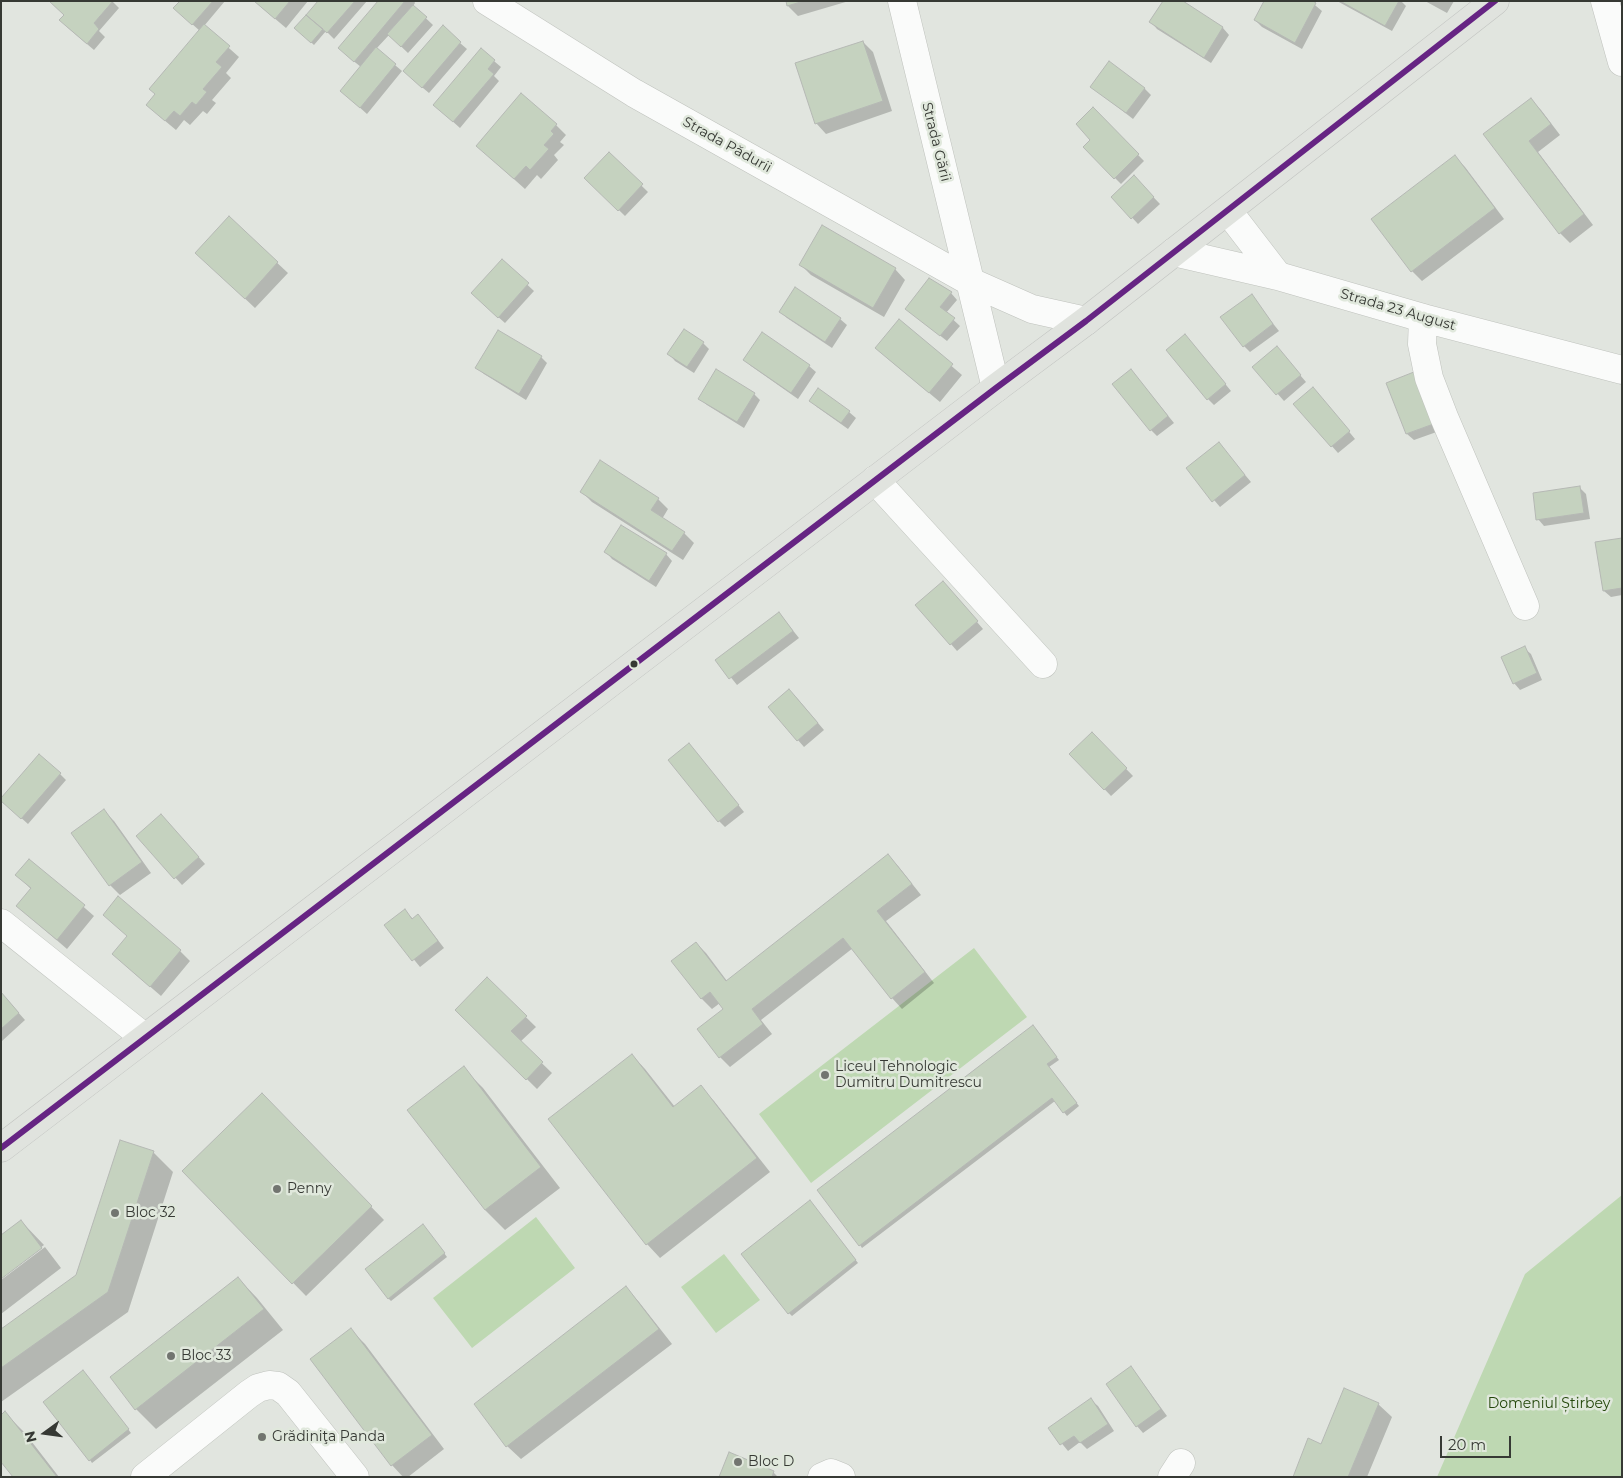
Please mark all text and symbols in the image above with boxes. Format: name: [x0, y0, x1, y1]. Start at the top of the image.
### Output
street label: Strada Gării: [918, 101, 954, 183]
street label: Strada Pădurii: [680, 114, 774, 176]
street label: Strada 23 August: [1338, 285, 1458, 335]
unlabelled marker: [629, 659, 639, 669]
place label: Liceul Tehnologic Dumitru Dumitrescu: [835, 1059, 982, 1092]
marker: Liceul Tehnologic Dumitru Dumitrescu: [819, 1069, 831, 1081]
place label: Penny: [287, 1181, 332, 1197]
marker: Penny: [271, 1183, 283, 1195]
place label: Bloc 32: [125, 1205, 175, 1221]
marker: Bloc 32: [109, 1207, 121, 1219]
place label: Bloc 33: [181, 1348, 231, 1364]
marker: Bloc 33: [165, 1350, 177, 1362]
park label: Domeniul Știrbey: [1488, 1396, 1610, 1412]
north arrow: [20, 1408, 70, 1458]
scale bar: [1443, 1426, 1514, 1458]
text: N: [20, 1429, 41, 1444]
place label: Grădiniţa Panda: [272, 1429, 385, 1445]
marker: Grădiniţa Panda: [256, 1431, 268, 1443]
text: 20 m: [1448, 1435, 1486, 1454]
place label: Bloc D: [748, 1454, 794, 1470]
marker: Bloc D: [732, 1456, 744, 1468]

